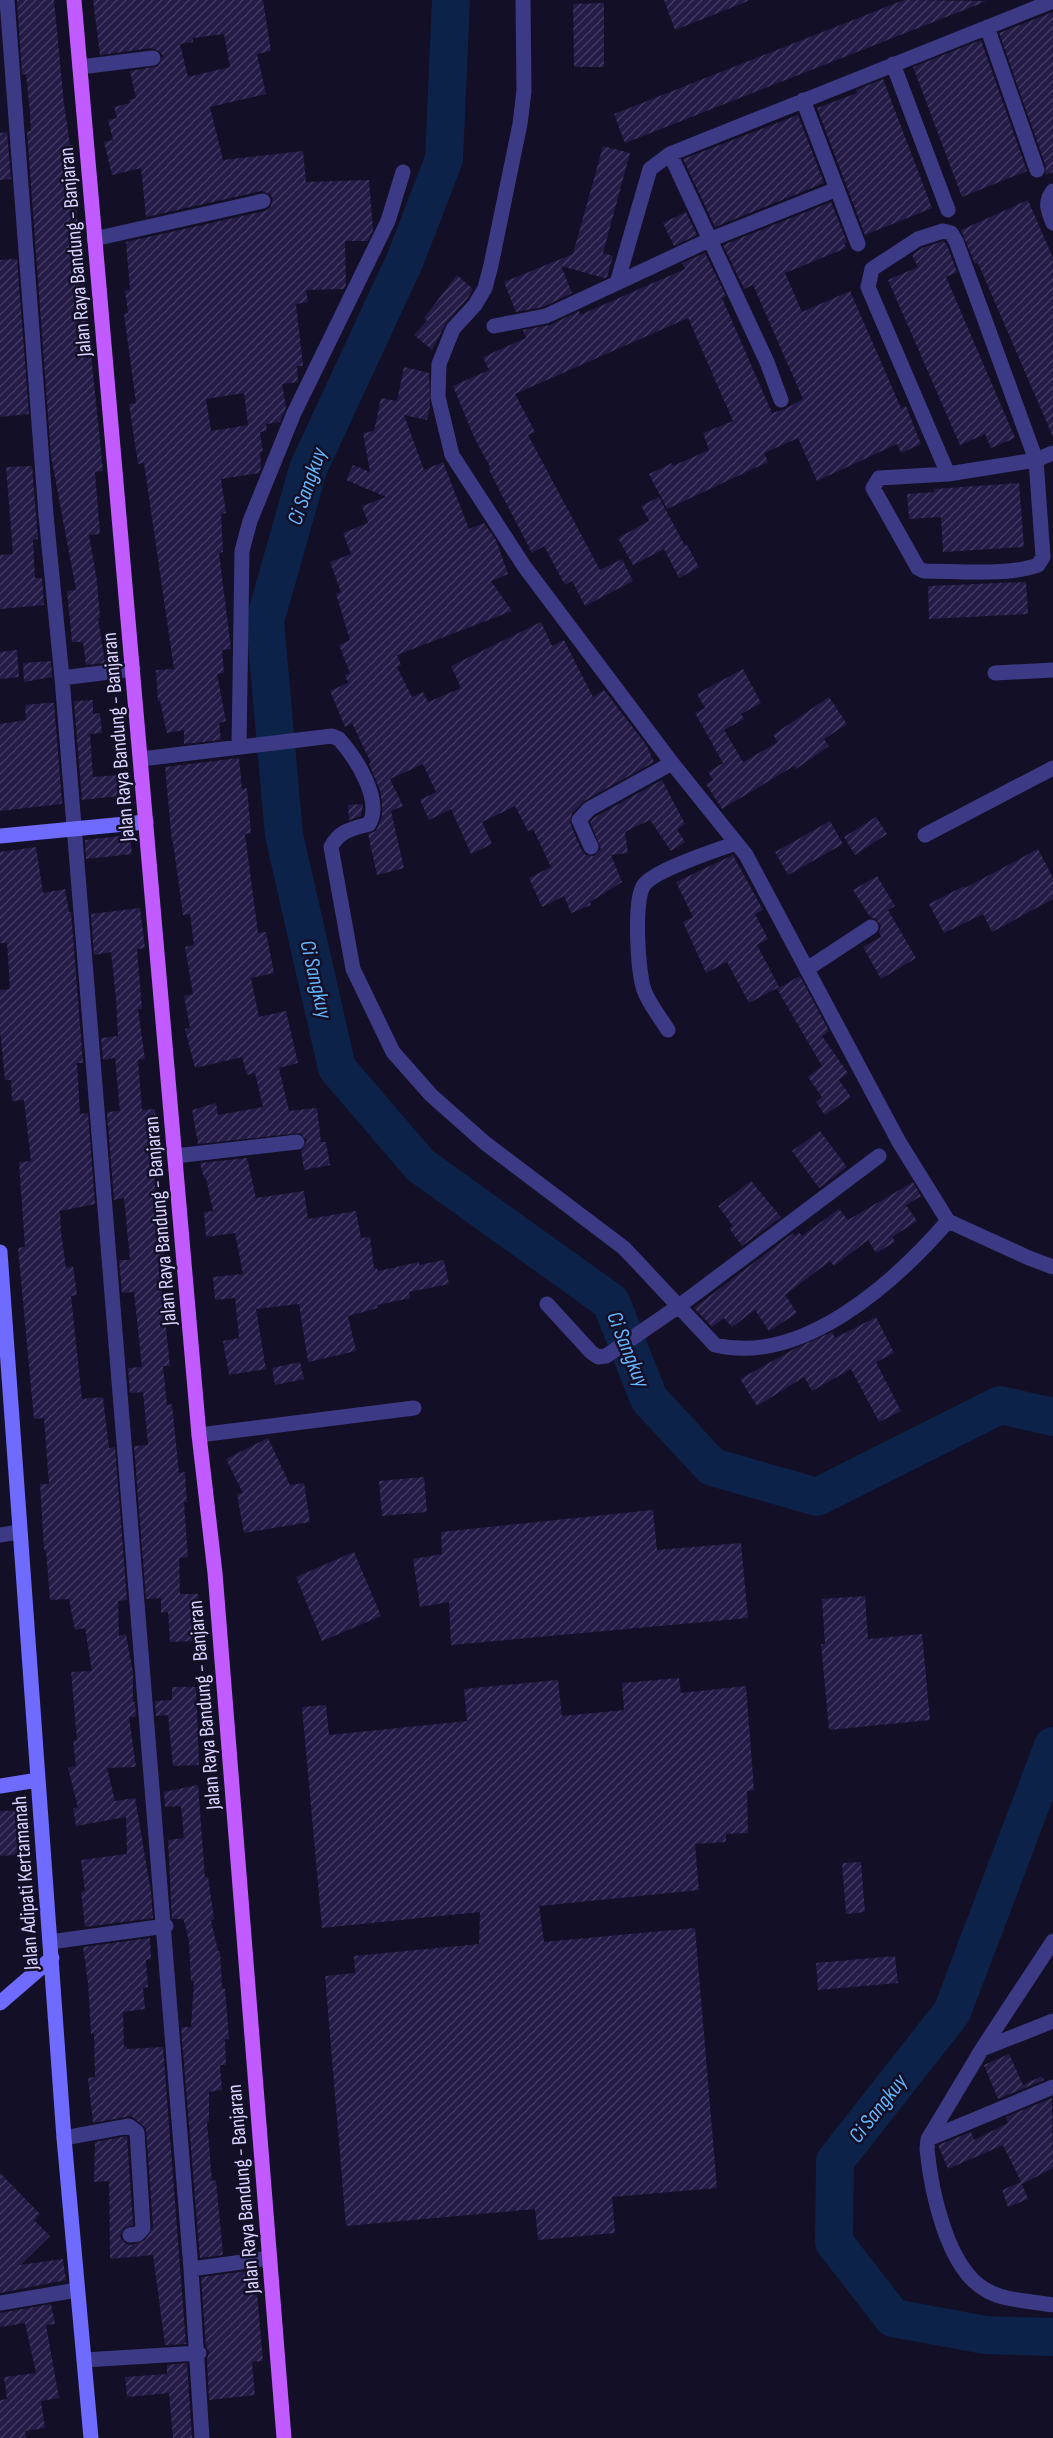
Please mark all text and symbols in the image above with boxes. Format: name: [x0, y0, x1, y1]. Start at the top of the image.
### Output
street label: Jalan Raya Bandung - Banjaran: [54, 146, 97, 359]
water label: Ci Sangkuy: [282, 444, 333, 529]
street label: Jalan Raya Bandung - Banjaran: [97, 631, 140, 844]
water label: Ci Sangkuy: [293, 937, 338, 1022]
street label: Jalan Raya Bandung - Banjaran: [139, 1115, 182, 1328]
water label: Ci Sangkuy: [600, 1308, 655, 1392]
street label: Jalan Raya Bandung - Banjaran: [183, 1599, 226, 1812]
street label: Jalan Adipati Kertamanah: [7, 1795, 44, 1972]
water label: Ci Sangkuy: [843, 2069, 914, 2149]
street label: Jalan Raya Bandung - Banjaran: [222, 2083, 265, 2296]

